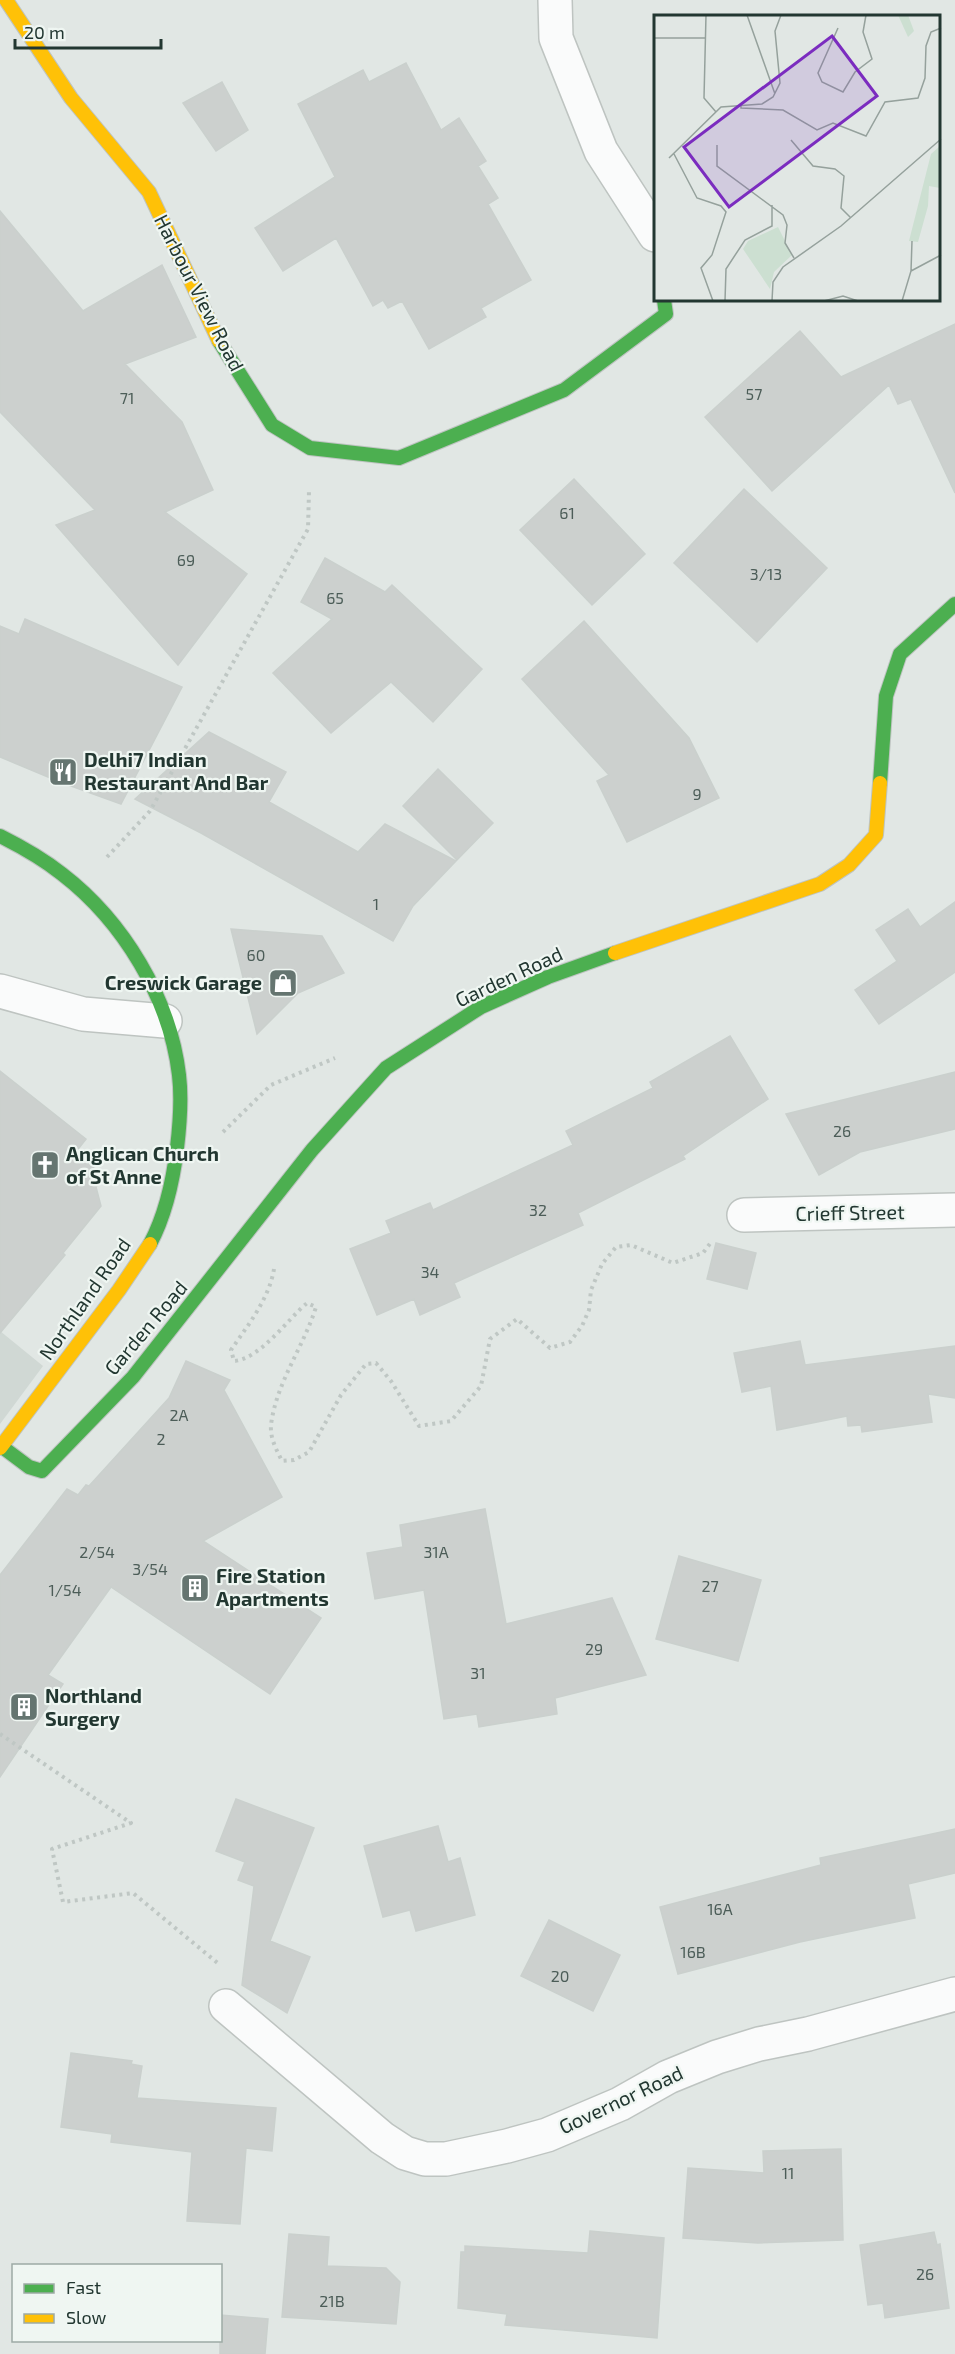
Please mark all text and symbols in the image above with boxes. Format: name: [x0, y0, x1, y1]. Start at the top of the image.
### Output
scale bar: [15, 12, 160, 50]
inset map: [654, 15, 940, 302]
text: 20 m: [24, 21, 65, 43]
street label: Harbour View Road: [150, 210, 250, 375]
house number: 57: [746, 384, 762, 403]
house number: 71: [120, 388, 134, 407]
house number: 61: [559, 503, 575, 522]
house number: 69: [177, 550, 195, 569]
house number: 3/13: [750, 564, 782, 583]
house number: 65: [326, 588, 344, 607]
place label: Delhi7 Indian Restaurant And Bar: [84, 747, 269, 794]
restaurant icon: Delhi7 Indian Restaurant And Bar: [47, 756, 79, 788]
house number: 9: [692, 784, 702, 803]
house number: 1: [373, 894, 379, 913]
street label: Garden Road: [451, 941, 566, 1011]
house number: 60: [247, 945, 265, 964]
shop icon: Creswick Garage: [267, 967, 299, 999]
place label: Creswick Garage: [105, 970, 262, 994]
house number: 26: [833, 1121, 851, 1140]
place label: Anglican Church of St Anne: [66, 1141, 219, 1188]
church icon: Anglican Church of St Anne: [29, 1149, 61, 1181]
street label: Crieff Street: [795, 1199, 905, 1225]
house number: 32: [529, 1200, 547, 1219]
street label: Northland Road: [33, 1233, 135, 1364]
house number: 34: [421, 1262, 440, 1281]
street label: Garden Road: [99, 1275, 192, 1379]
house number: 2A: [170, 1405, 189, 1424]
house number: 2: [157, 1429, 166, 1448]
house number: 2/54: [79, 1542, 115, 1561]
house number: 31A: [423, 1542, 449, 1561]
house number: 3/54: [132, 1559, 168, 1578]
place label: Fire Station Apartments: [216, 1563, 329, 1610]
building icon: Fire Station Apartments: [179, 1572, 211, 1604]
house number: 27: [701, 1576, 719, 1595]
house number: 1/54: [48, 1580, 82, 1599]
house number: 29: [585, 1639, 603, 1658]
house number: 31: [470, 1663, 486, 1682]
place label: Northland Surgery: [45, 1683, 142, 1731]
building icon: Northland Surgery: [8, 1691, 40, 1723]
house number: 16A: [707, 1899, 733, 1918]
house number: 16B: [680, 1942, 706, 1961]
house number: 20: [551, 1966, 569, 1985]
street label: Governor Road: [555, 2060, 686, 2138]
house number: 11: [782, 2163, 794, 2182]
legend: [12, 2264, 222, 2342]
house number: 26: [916, 2264, 934, 2283]
text: Fast: [66, 2276, 101, 2298]
house number: 21B: [319, 2291, 345, 2310]
text: Slow: [66, 2306, 107, 2328]

